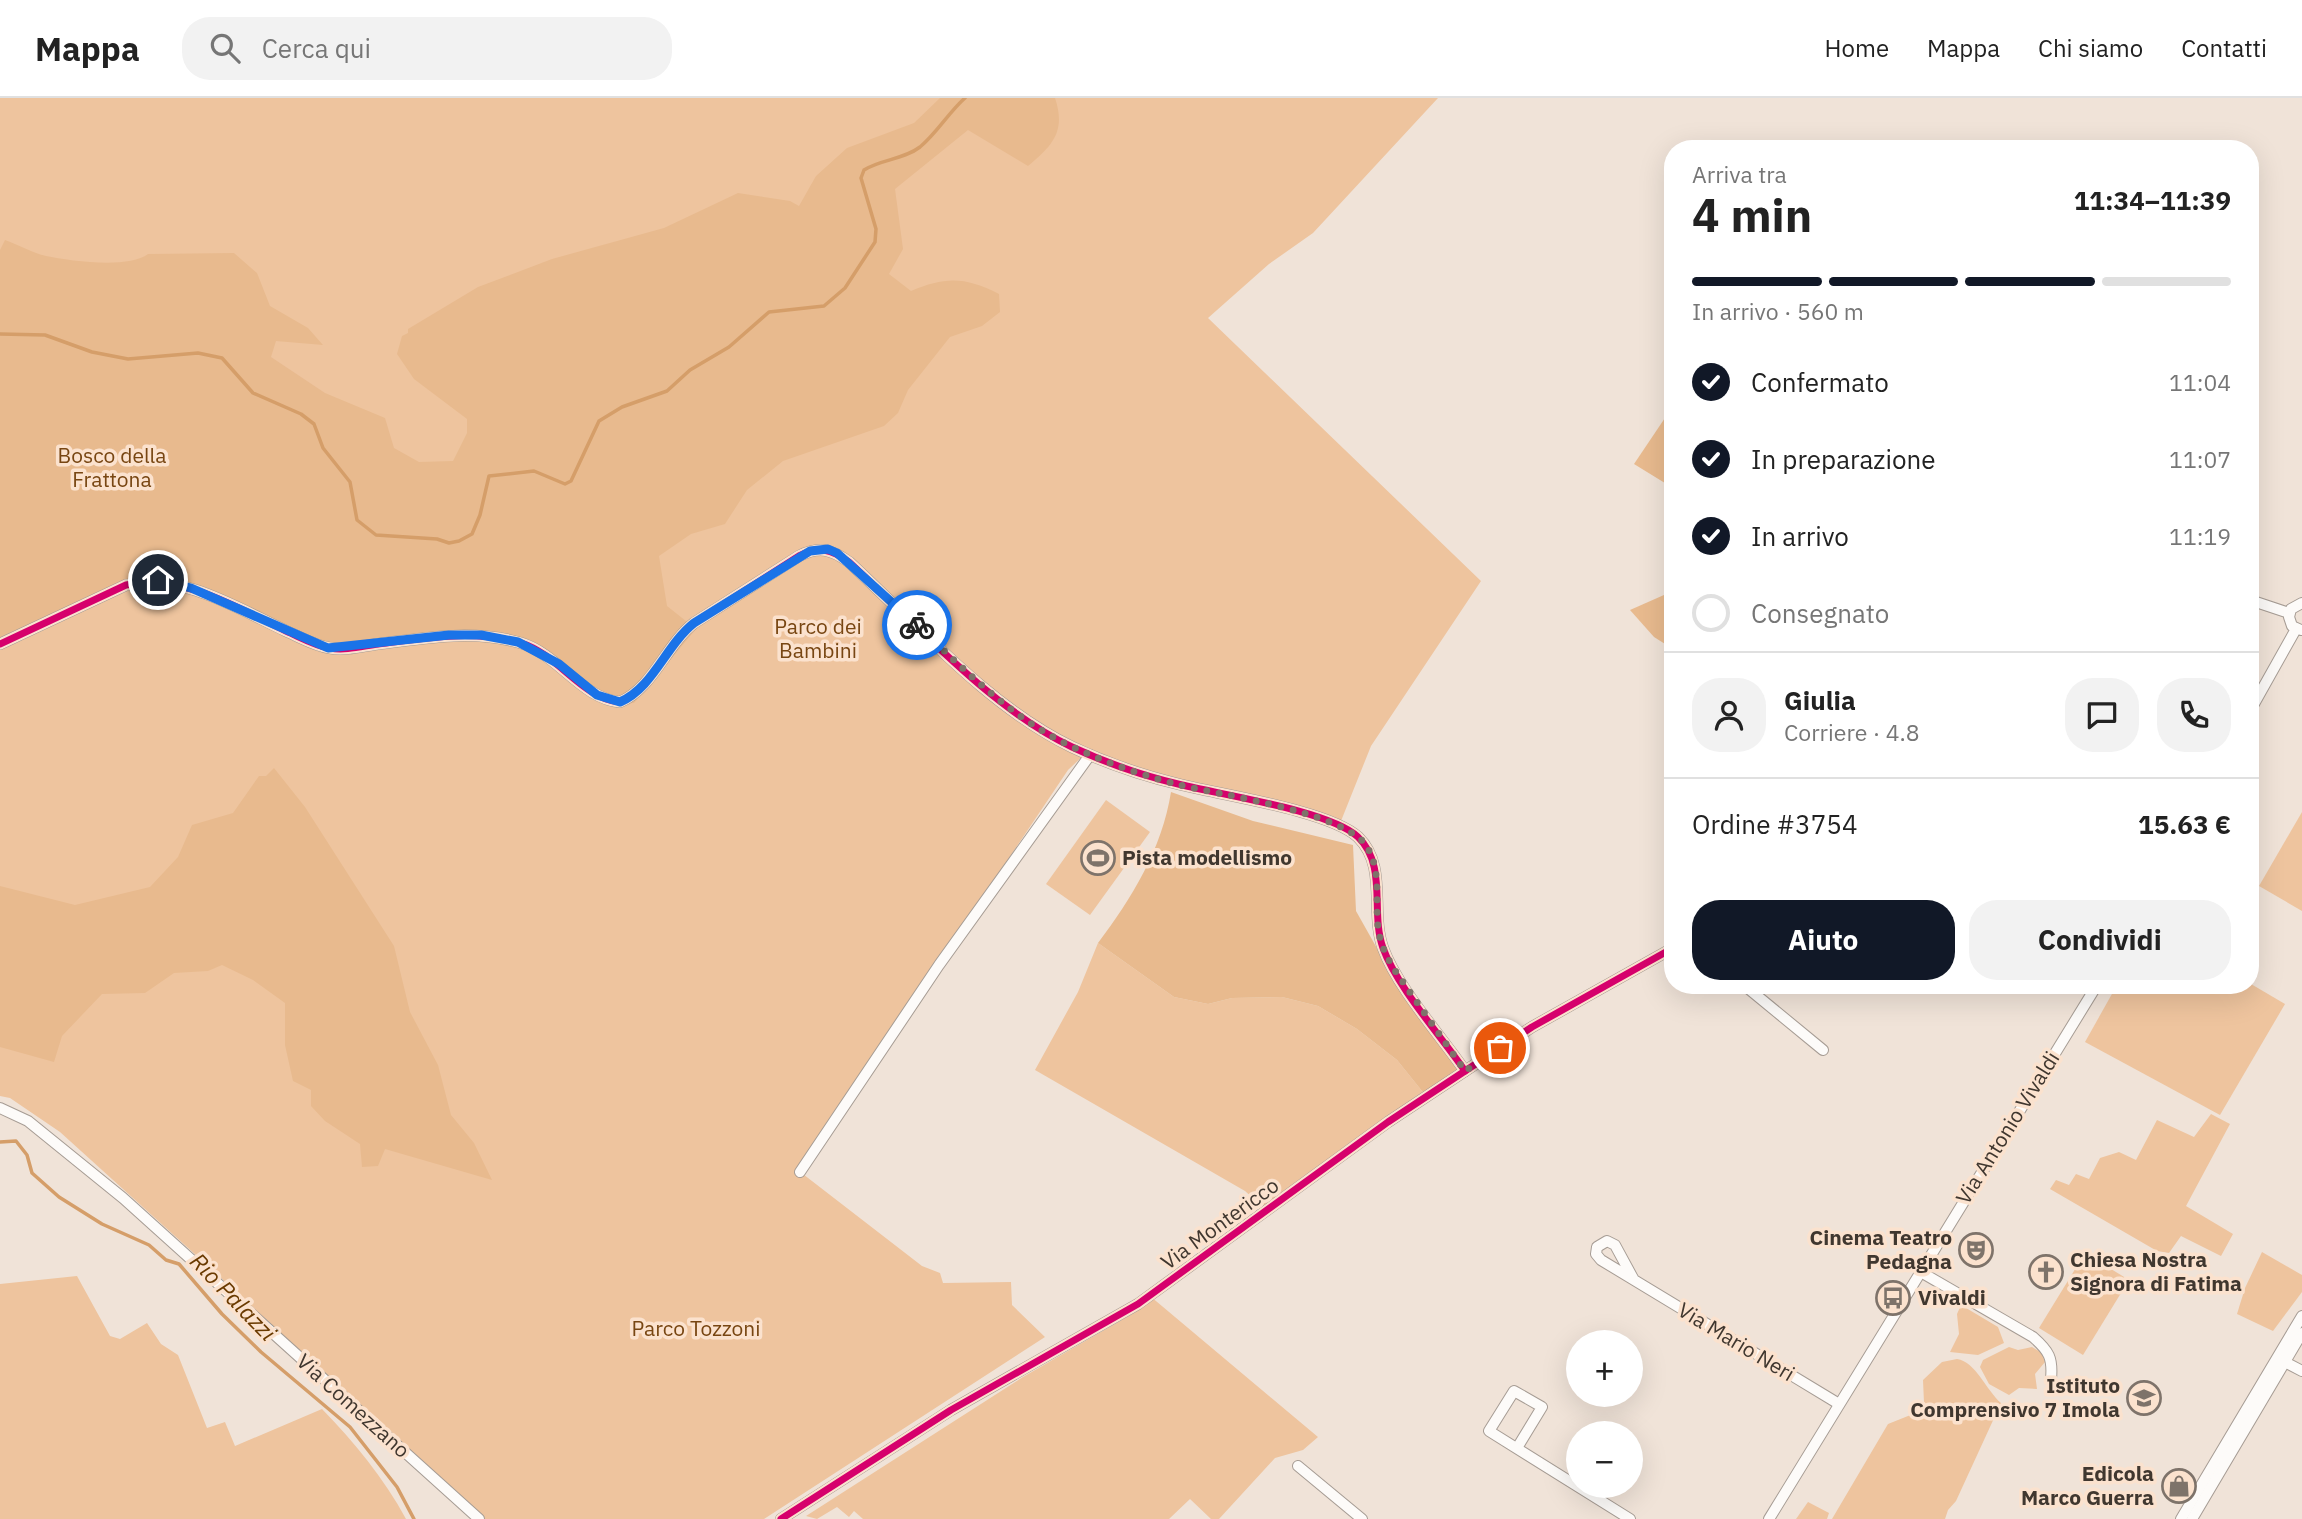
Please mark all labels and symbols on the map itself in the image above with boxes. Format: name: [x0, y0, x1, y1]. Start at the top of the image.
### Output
park label: Bosco della Frattona: [57, 441, 167, 493]
pin: [128, 550, 188, 610]
courier: [882, 590, 952, 660]
park label: Parco dei Bambini: [774, 612, 862, 664]
sports icon: Pista modellismo: [1079, 839, 1117, 877]
place label: Pista modellismo: [1122, 843, 1292, 871]
pin: [1470, 1018, 1530, 1078]
street label: Via Antonio Vivaldi: [1949, 1046, 2065, 1209]
street label: Via Montericco: [1155, 1171, 1284, 1275]
place label: Cinema Teatro Pedagna: [1810, 1223, 1952, 1275]
theatre icon: Cinema Teatro Pedagna: [1957, 1231, 1995, 1269]
place label: Chiesa Nostra Signora di Fatima: [2070, 1245, 2242, 1297]
water label: Rio Palazzi: [184, 1246, 284, 1347]
church icon: Chiesa Nostra Signora di Fatima: [2027, 1253, 2065, 1291]
bus stop icon: Vivaldi: [1874, 1279, 1912, 1317]
place label: Vivaldi: [1918, 1283, 1986, 1311]
street label: Via Mario Neri: [1673, 1295, 1800, 1387]
park label: Parco Tozzoni: [631, 1314, 761, 1342]
street label: Via Comezzano: [291, 1347, 416, 1464]
place label: Istituto Comprensivo 7 Imola: [1910, 1371, 2120, 1423]
school or university icon: Istituto Comprensivo 7 Imola: [2125, 1379, 2163, 1417]
place label: Edicola Marco Guerra: [2021, 1459, 2154, 1511]
shop icon: Edicola Marco Guerra: [2160, 1467, 2198, 1505]

